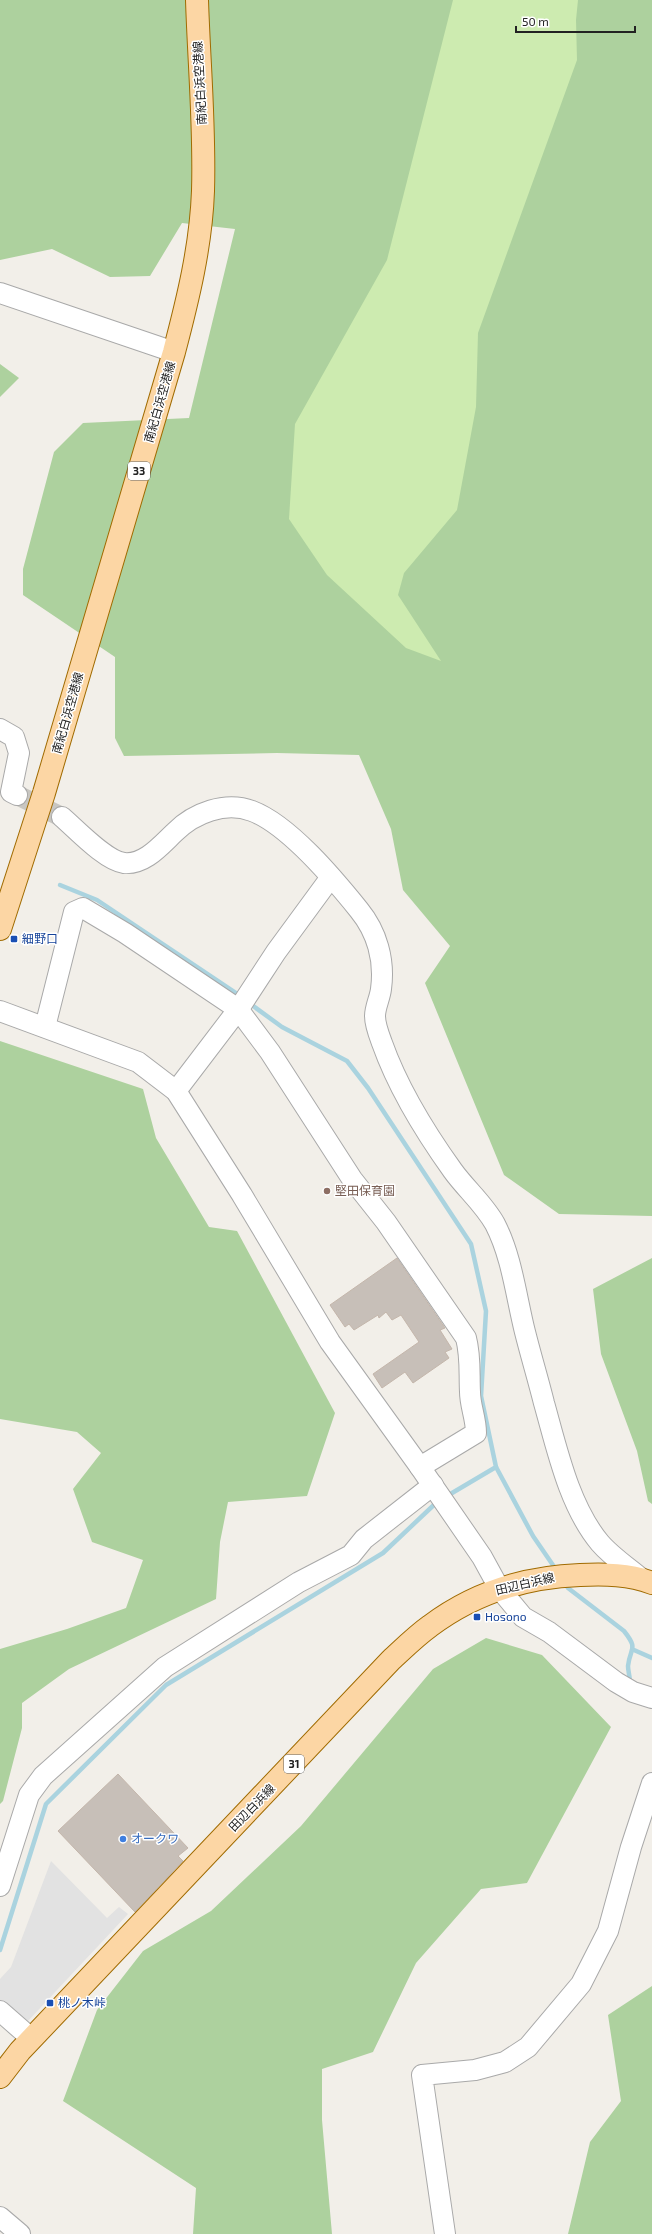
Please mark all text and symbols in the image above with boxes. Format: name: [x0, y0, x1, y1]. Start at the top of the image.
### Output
scale bar: [516, 8, 635, 34]
text: 50 m: [522, 14, 549, 28]
street label: 南紀白浜空港線: [190, 41, 208, 125]
street label: 南紀白浜空港線: [141, 359, 177, 444]
road number: 33: [128, 462, 150, 480]
street label: 南紀白浜空港線: [49, 670, 85, 755]
place label: 細野口: [22, 931, 58, 945]
marker: 細野口: [9, 934, 19, 944]
place label: 堅田保育園: [335, 1183, 395, 1197]
marker: 堅田保育園: [322, 1186, 332, 1196]
street label: 田辺白浜線: [494, 1569, 556, 1597]
place label: Hosono: [485, 1609, 527, 1623]
marker: Hosono: [472, 1612, 482, 1622]
road number: 31: [284, 1755, 304, 1773]
street label: 田辺白浜線: [225, 1781, 277, 1834]
place label: オークワ: [131, 1831, 179, 1845]
marker: オークワ: [118, 1834, 128, 1844]
place label: 桃ノ木峠: [58, 1995, 106, 2009]
marker: 桃ノ木峠: [45, 1998, 55, 2008]

